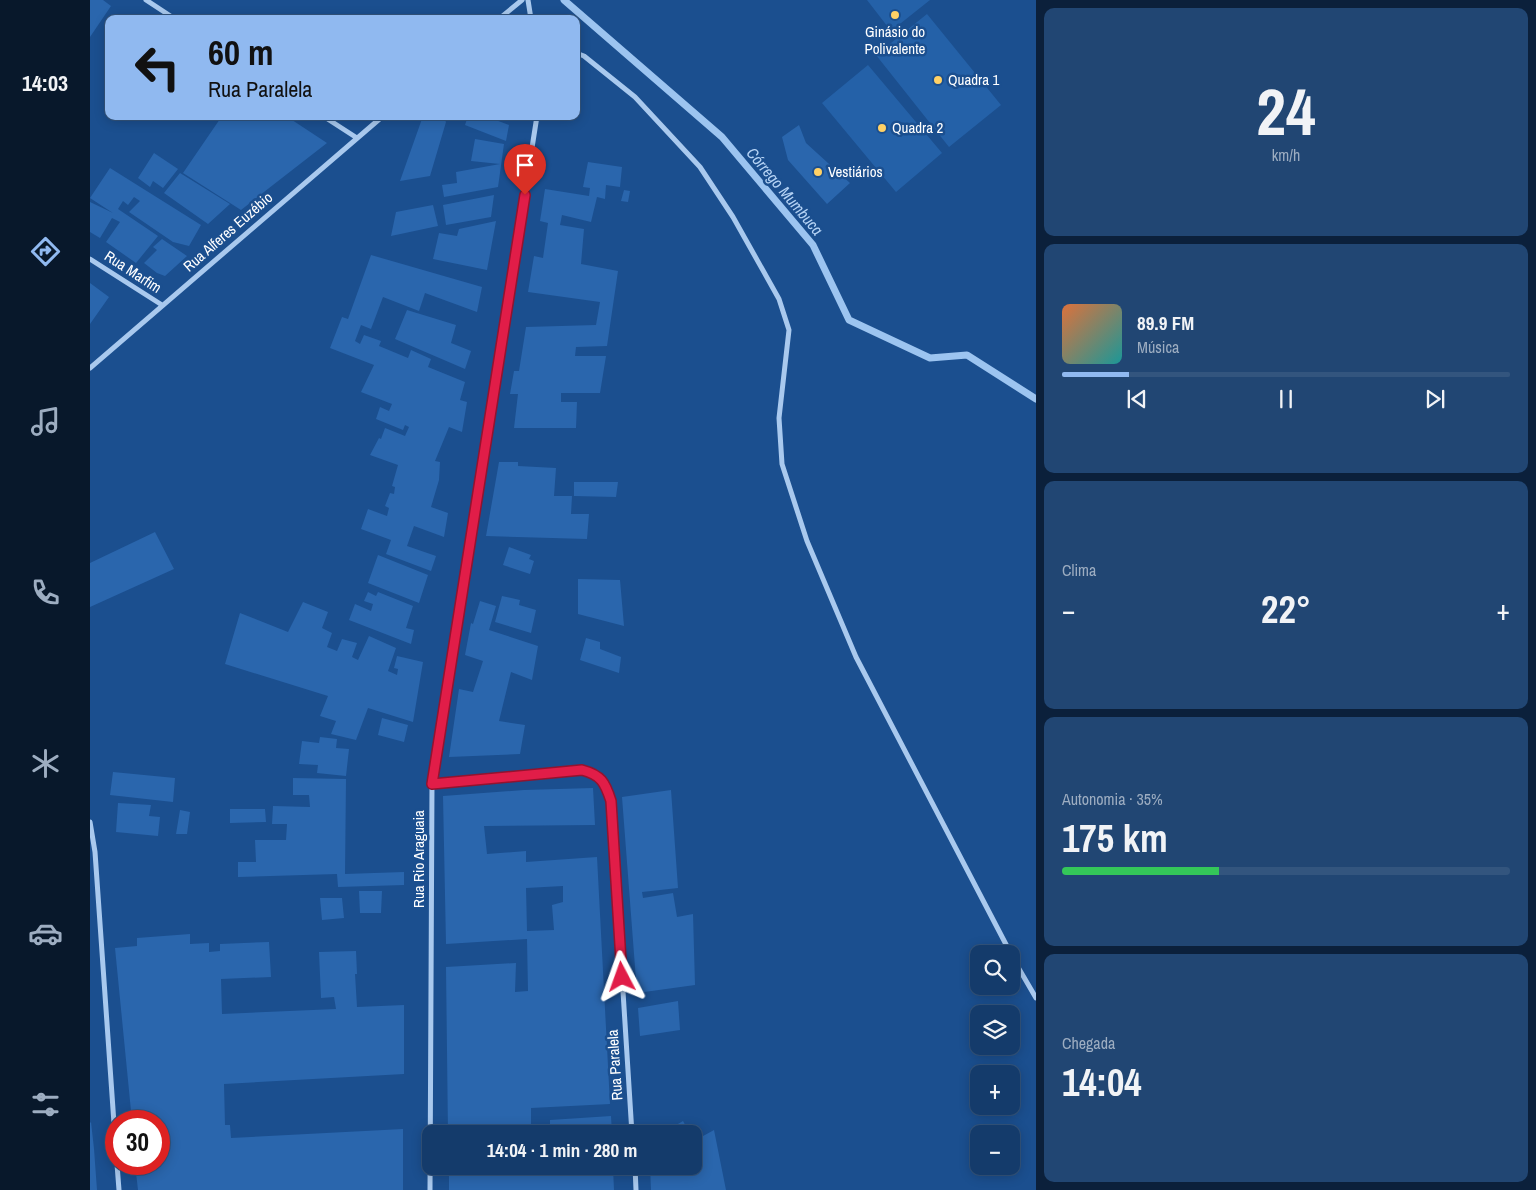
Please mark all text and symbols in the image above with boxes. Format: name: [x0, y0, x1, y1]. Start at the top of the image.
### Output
marker: Ginásio do Polivalente: [889, 9, 901, 21]
place label: Ginásio do Polivalente: [865, 21, 926, 59]
text: 60 m: [208, 29, 273, 76]
icon: left: [125, 35, 190, 100]
text: 14:03: [22, 68, 68, 98]
text: 24: [1256, 68, 1316, 155]
place label: Quadra 1: [948, 69, 999, 90]
text: Rua Paralela: [208, 74, 312, 104]
marker: Quadra 1: [932, 74, 944, 86]
place label: Quadra 2: [892, 117, 943, 138]
marker: Quadra 2: [876, 122, 888, 134]
water label: Córrego Mumbuca: [742, 142, 828, 240]
pin: [504, 144, 546, 195]
text: km/h: [1272, 144, 1300, 166]
icon: arrive: [511, 151, 539, 179]
place label: Vestiários: [828, 161, 883, 182]
marker: Vestiários: [812, 166, 824, 178]
street label: Rua Alferes Euzébio: [178, 187, 277, 276]
icon: directions: [28, 234, 63, 269]
street label: Rua Marfim: [101, 245, 166, 298]
text: 89.9 FM: [1137, 310, 1194, 336]
text: Música: [1137, 336, 1179, 358]
icon: previous: [1123, 385, 1151, 413]
icon: pause: [1272, 385, 1300, 413]
icon: next: [1421, 385, 1449, 413]
icon: music: [28, 404, 63, 439]
text: Clima: [1062, 559, 1096, 581]
icon: phone: [28, 575, 63, 610]
text: 22°: [1261, 584, 1311, 635]
text: −: [1062, 591, 1075, 629]
text: +: [1497, 591, 1510, 629]
icon: climate: [28, 746, 63, 781]
text: Autonomia · 35%: [1062, 788, 1163, 810]
street label: Rua Rio Araguaia: [408, 810, 429, 908]
text: 175 km: [1062, 813, 1168, 864]
icon: car: [28, 916, 63, 951]
map controls: [970, 945, 1020, 1175]
button: search: [970, 945, 1020, 995]
position arrow: [595, 950, 647, 1002]
button: layers: [970, 1005, 1020, 1055]
street label: Rua Paralela: [602, 1029, 627, 1101]
text: Chegada: [1062, 1032, 1115, 1054]
text: 14:04: [1062, 1057, 1142, 1108]
button: +: [970, 1065, 1020, 1115]
icon: filters: [28, 1087, 63, 1122]
speed limit sign: 30: [105, 1110, 170, 1175]
button: −: [970, 1125, 1020, 1175]
text: 14:04 · 1 min · 280 m: [487, 1137, 637, 1163]

